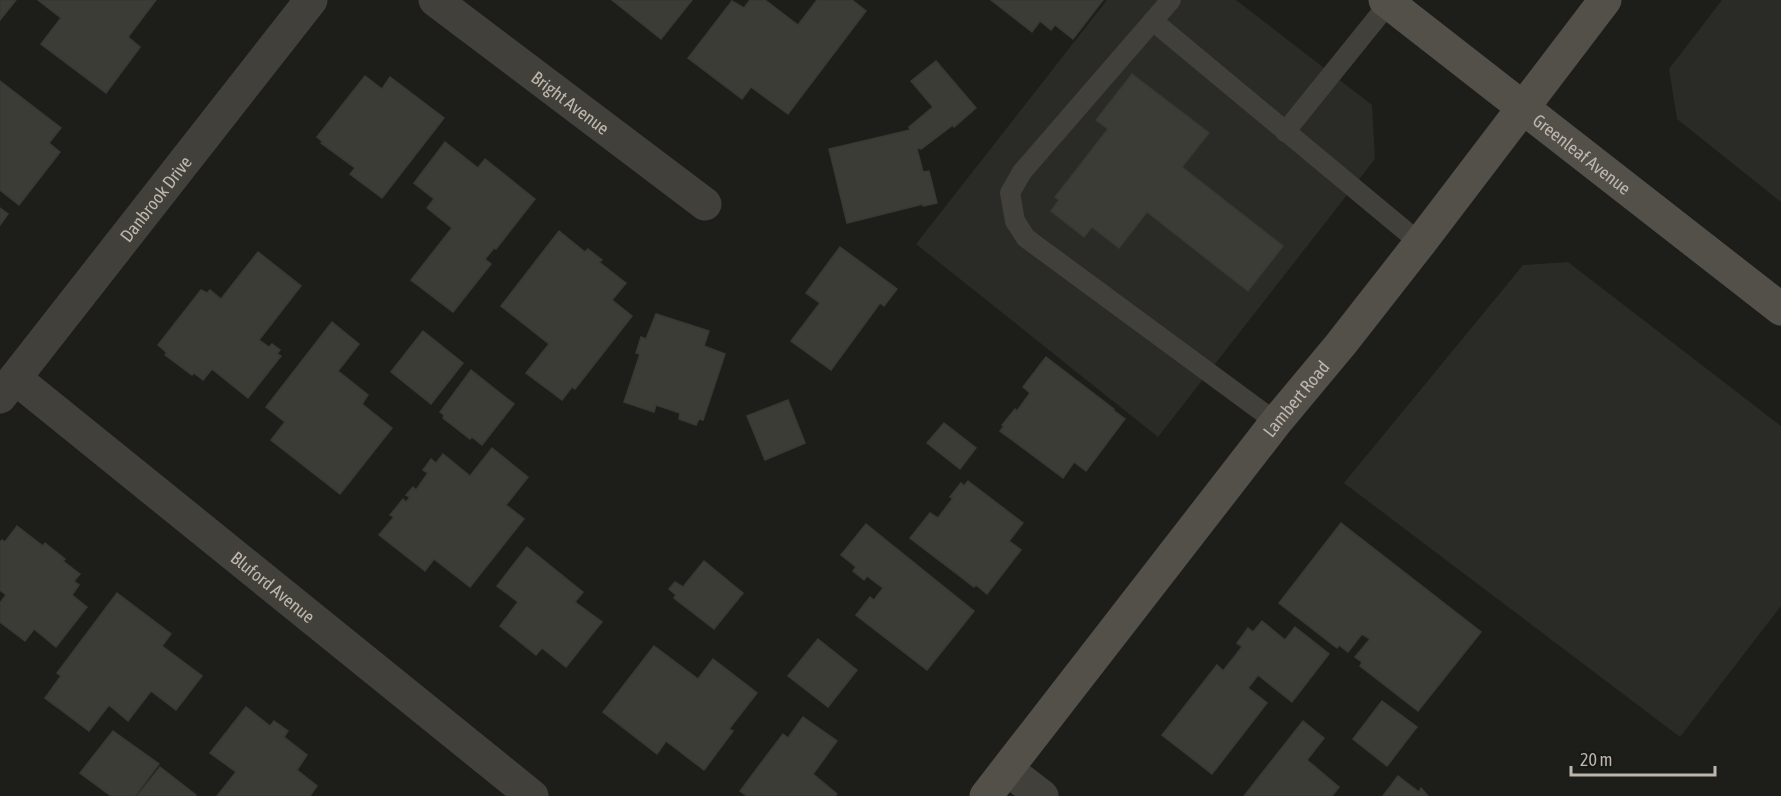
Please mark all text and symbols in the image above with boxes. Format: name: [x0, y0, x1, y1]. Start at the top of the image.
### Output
street label: Bright Avenue: [528, 66, 614, 139]
street label: Greenleaf Avenue: [1529, 109, 1635, 198]
street label: Danbrook Drive: [115, 151, 196, 246]
street label: Lambert Road: [1258, 356, 1333, 441]
street label: Bluford Avenue: [227, 547, 319, 627]
scale bar: [1571, 739, 1715, 777]
text: 20 m: [1580, 749, 1612, 770]

